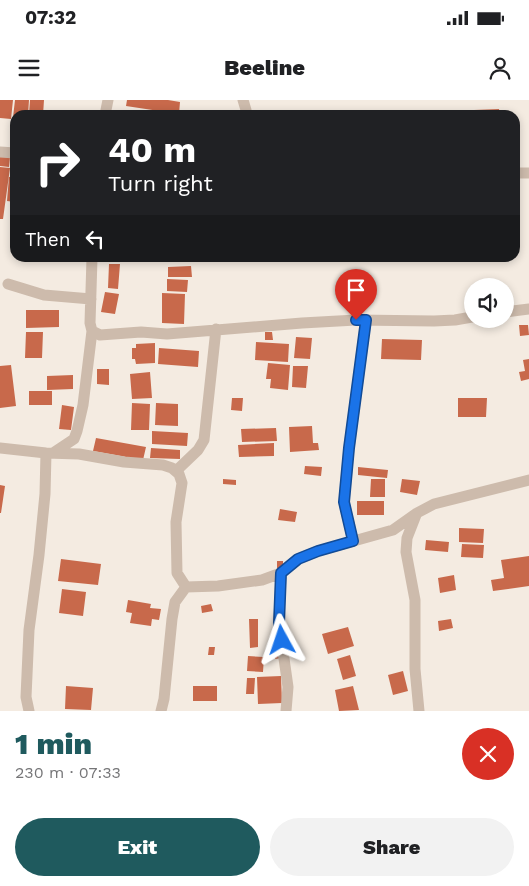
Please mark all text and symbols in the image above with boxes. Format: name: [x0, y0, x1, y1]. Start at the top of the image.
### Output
text: 07:32: [25, 6, 76, 29]
icon: menu: [15, 54, 43, 82]
icon: person: [486, 54, 514, 82]
text: Beeline: [224, 55, 305, 80]
text: 40 m: [108, 129, 196, 171]
icon: right: [25, 130, 90, 195]
text: Turn right: [108, 171, 213, 196]
icon: left: [81, 225, 109, 253]
text: Then: [25, 228, 71, 251]
pin: [335, 269, 377, 320]
icon: arrive: [342, 276, 370, 304]
map controls: [464, 278, 514, 328]
button: sound: [464, 278, 514, 328]
position arrow: [255, 613, 307, 665]
text: 1 min: [15, 726, 92, 761]
button: close: [462, 728, 514, 780]
text: 230 m · 07:33: [15, 763, 121, 782]
button: Exit: [15, 818, 260, 876]
button: Share: [270, 818, 514, 876]

